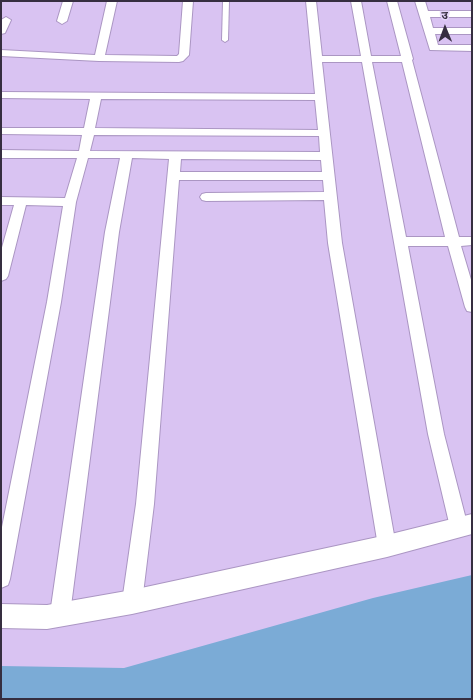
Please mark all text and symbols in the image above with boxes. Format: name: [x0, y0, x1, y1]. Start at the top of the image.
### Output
north arrow: [425, 8, 465, 48]
text: उ: [441, 9, 448, 22]

